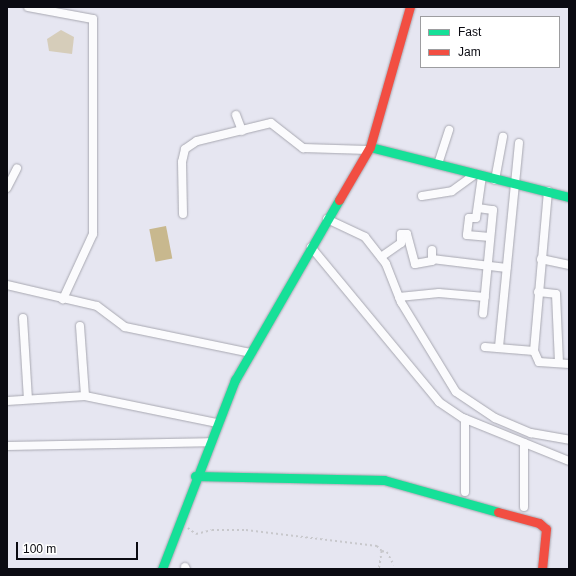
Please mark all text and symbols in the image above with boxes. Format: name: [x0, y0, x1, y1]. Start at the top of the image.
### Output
legend: [420, 16, 560, 68]
text: Fast: [458, 25, 481, 39]
text: Jam: [458, 45, 481, 59]
scale bar: [18, 534, 140, 560]
text: 100 m: [23, 542, 56, 556]

